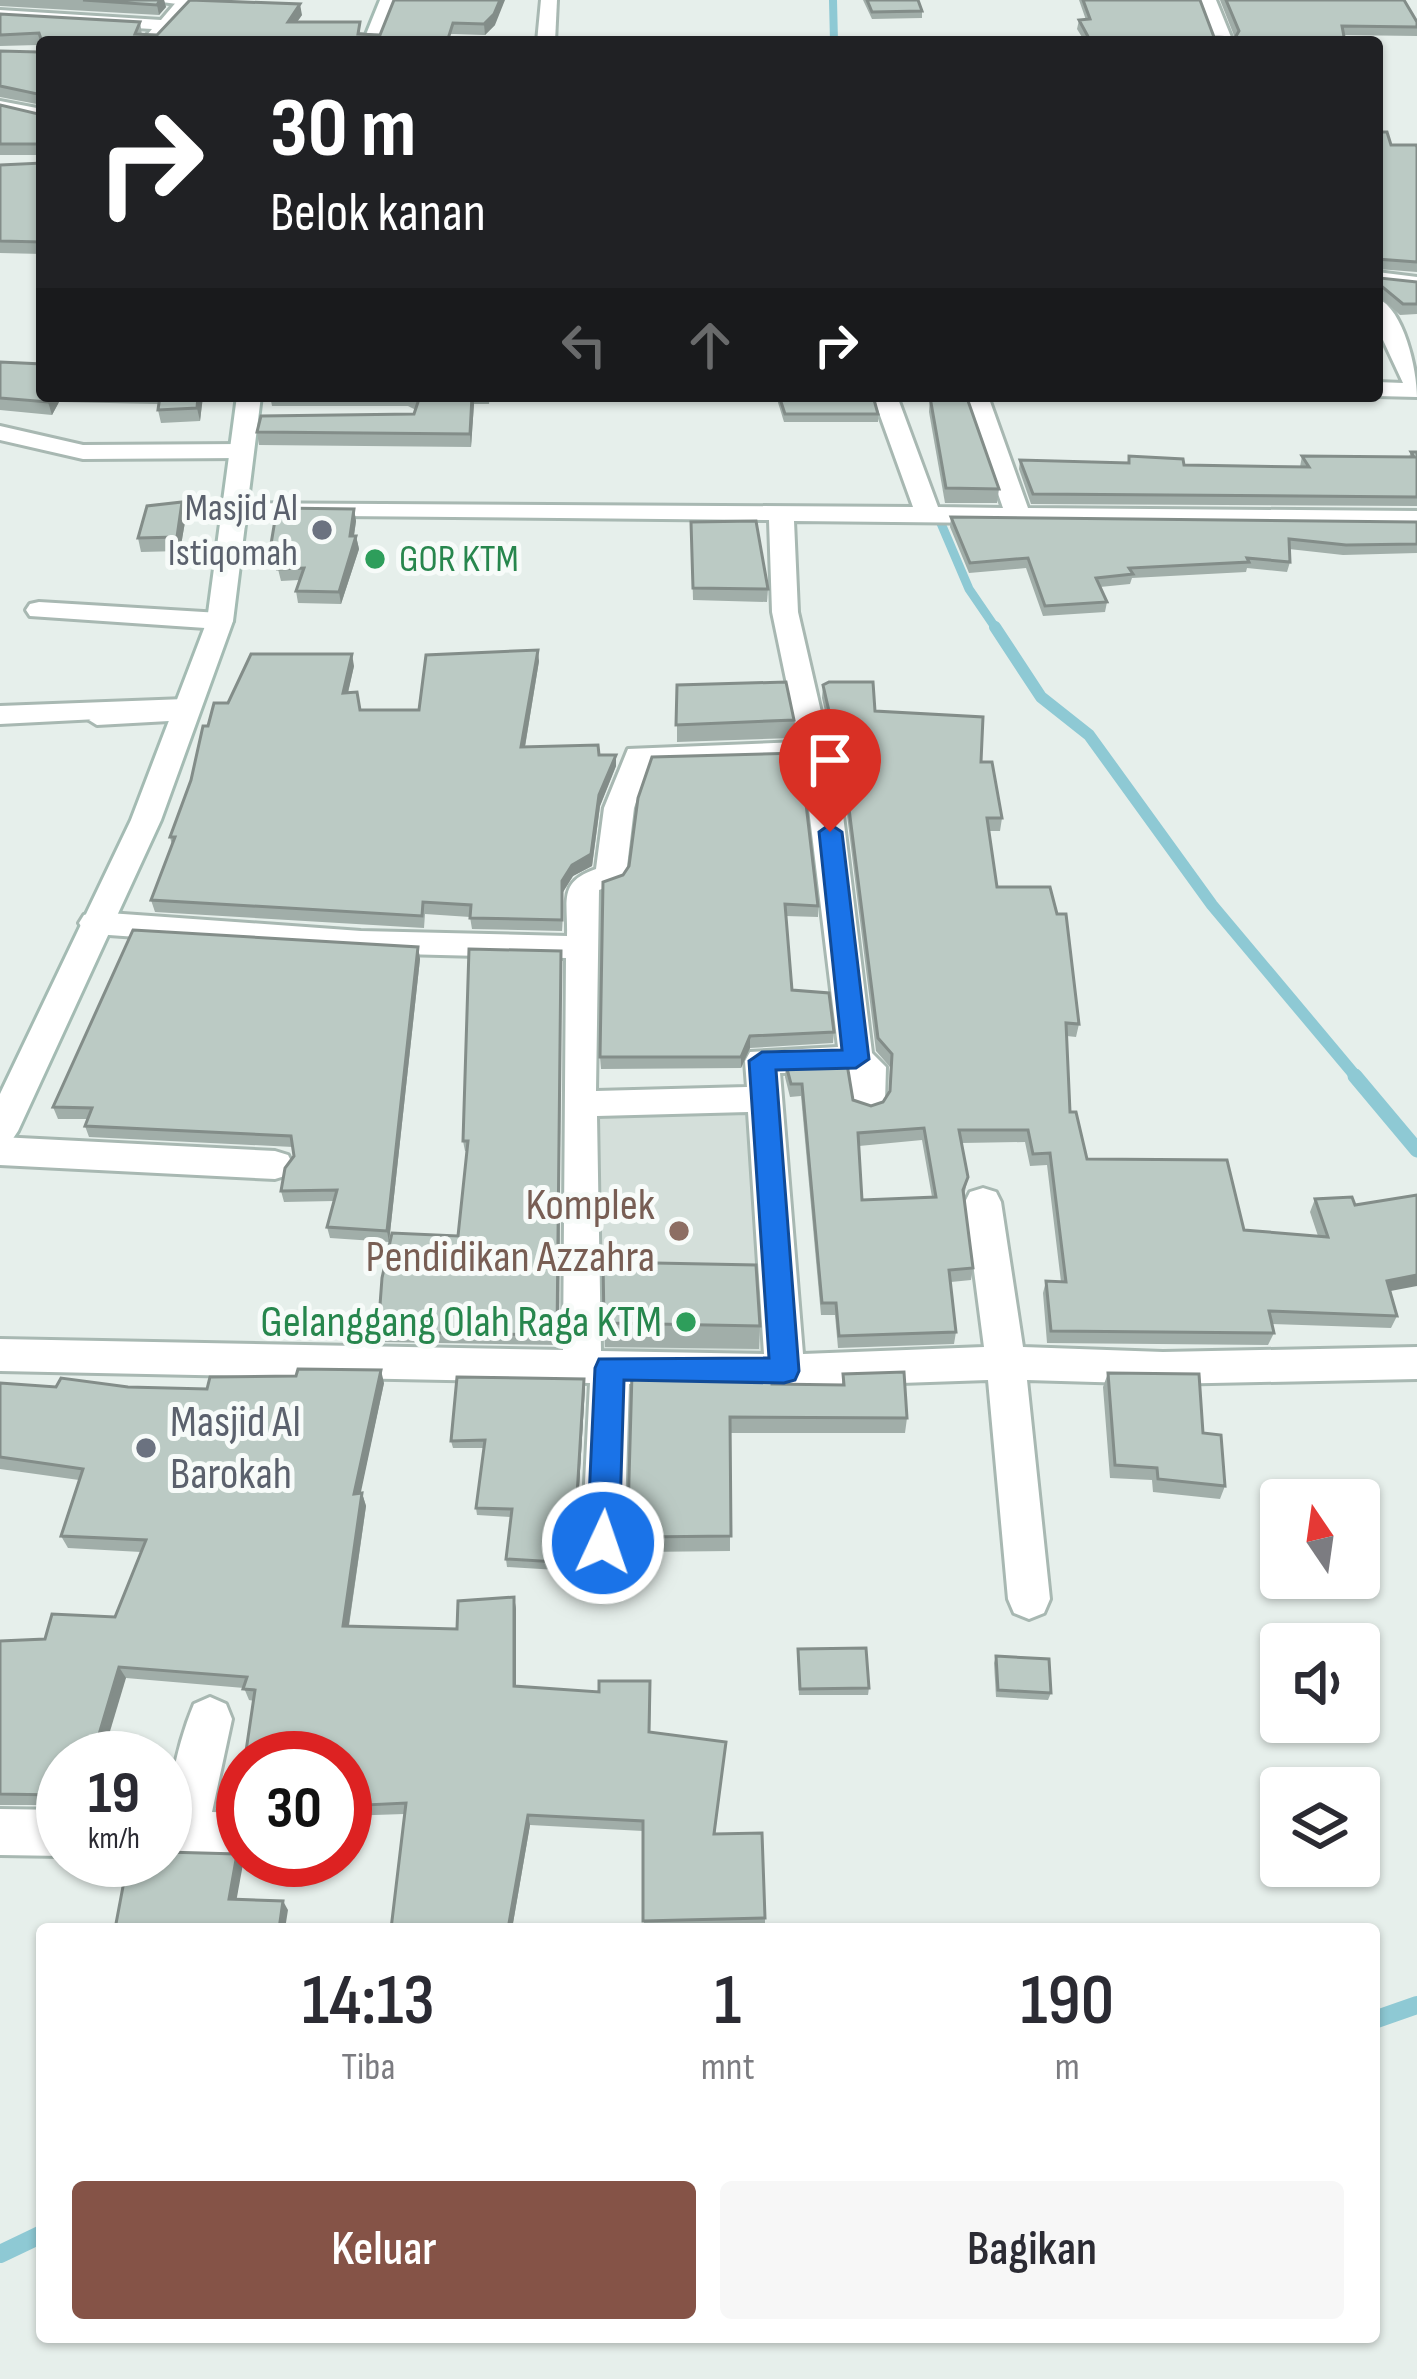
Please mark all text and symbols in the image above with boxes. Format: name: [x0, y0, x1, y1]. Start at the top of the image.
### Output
text: 30 m: [270, 79, 416, 180]
icon: right: [72, 84, 228, 240]
text: Belok kanan: [270, 181, 486, 246]
icon: left: [551, 312, 617, 378]
icon: ahead: [677, 312, 743, 378]
icon: right: [803, 312, 869, 378]
place label: Masjid Al Istiqomah: [168, 485, 298, 577]
marker: Masjid Al Istiqomah: [309, 517, 335, 543]
place label: GOR KTM: [399, 536, 519, 583]
marker: GOR KTM: [362, 546, 388, 572]
pin: [779, 709, 881, 832]
icon: arrive: [797, 727, 863, 793]
place label: Komplek Pendidikan Azzahra: [365, 1178, 655, 1285]
marker: Komplek Pendidikan Azzahra: [666, 1218, 692, 1244]
place label: Gelanggang Olah Raga KTM: [260, 1295, 662, 1350]
marker: Gelanggang Olah Raga KTM: [673, 1309, 699, 1335]
place label: Masjid Al Barokah: [170, 1395, 301, 1502]
marker: Masjid Al Barokah: [133, 1435, 159, 1461]
north arrow: [1260, 1479, 1380, 1599]
map controls: [1260, 1479, 1380, 1887]
position arrow: [540, 1480, 666, 1606]
button: sound: [1260, 1623, 1380, 1743]
speed limit sign: 30: [216, 1731, 372, 1887]
text: 19: [88, 1758, 140, 1830]
button: layers: [1260, 1767, 1380, 1887]
text: km/h: [88, 1821, 140, 1857]
text: 14:13: [302, 1958, 435, 2045]
text: 1: [714, 1958, 741, 2045]
text: 190: [1021, 1958, 1114, 2045]
text: Tiba: [341, 2044, 395, 2091]
text: mnt: [701, 2044, 755, 2091]
text: m: [1055, 2044, 1080, 2091]
button: Keluar: [72, 2181, 696, 2319]
button: Bagikan: [720, 2181, 1344, 2319]

